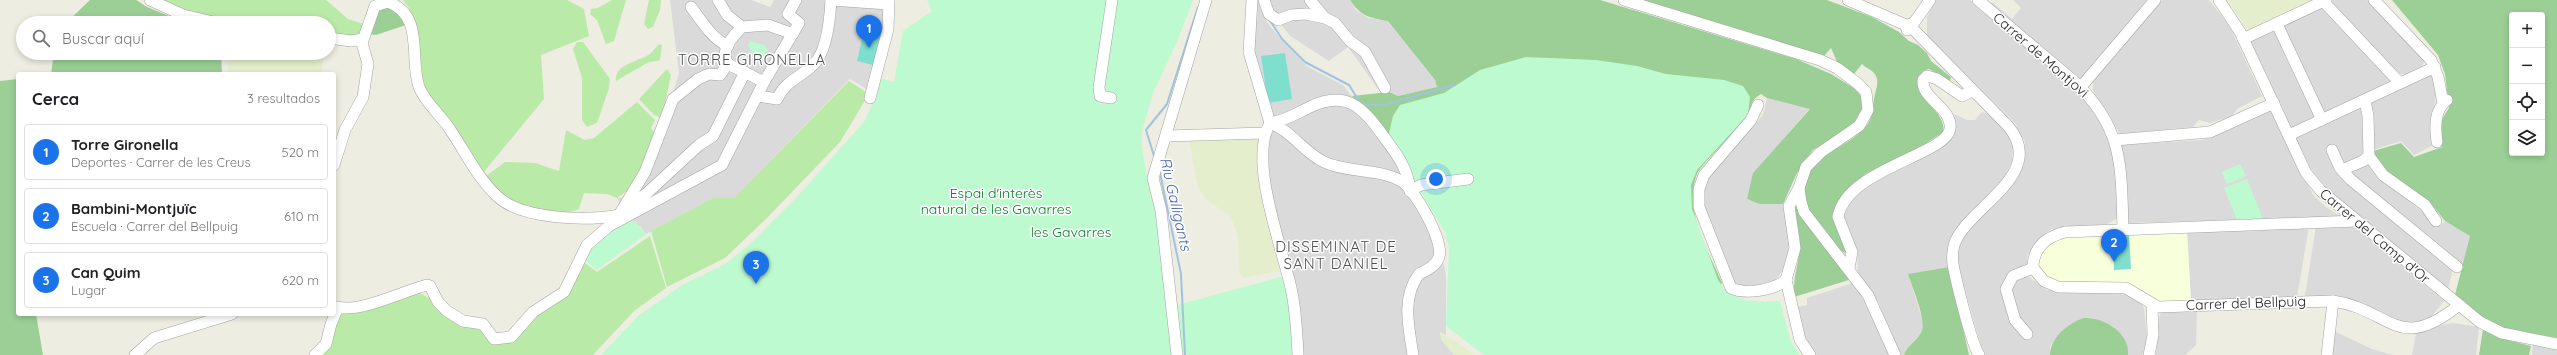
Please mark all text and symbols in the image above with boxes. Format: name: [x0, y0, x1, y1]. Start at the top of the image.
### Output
street label: Carrer de Montjovi: [1989, 9, 2093, 101]
map controls: [2509, 12, 2545, 156]
button: +: [2509, 12, 2545, 48]
pin: 1: [856, 15, 882, 48]
search box: [16, 16, 336, 60]
icon: search: [30, 27, 52, 49]
text: Buscar aquí: [62, 29, 144, 48]
button: −: [2509, 48, 2545, 84]
district label: TORRE GIRONELLA: [678, 50, 826, 69]
button: locate: [2509, 84, 2545, 120]
text: Cerca: [32, 88, 79, 109]
text: 3 resultados: [247, 90, 320, 106]
button: layers: [2509, 120, 2545, 156]
text: Torre Gironella: [71, 135, 179, 154]
text: 1: [43, 144, 49, 160]
text: 520 m: [282, 144, 319, 160]
text: Deportes · Carrer de les Creus: [71, 154, 251, 170]
water label: Riu Galligants: [1156, 155, 1196, 253]
your location: [1426, 169, 1446, 189]
park label: Espai d'interès natural de les Gavarres: [921, 184, 1071, 218]
street label: Carrer del Camp d'Or: [2316, 185, 2434, 288]
text: Bambini-Montjuïc: [71, 199, 196, 218]
text: 2: [42, 208, 50, 224]
text: 610 m: [284, 208, 319, 224]
text: Escuela · Carrer del Bellpuig: [71, 218, 238, 234]
park label: les Gavarres: [1031, 223, 1111, 241]
pin: 2: [2101, 229, 2127, 262]
district label: DISSEMINAT DE SANT DANIEL: [1275, 237, 1397, 273]
pin: 3: [743, 251, 769, 284]
text: Can Quim: [71, 263, 140, 282]
text: 3: [43, 272, 49, 288]
text: 620 m: [282, 272, 319, 288]
text: Lugar: [71, 282, 106, 298]
street label: Carrer del Bellpuig: [2186, 292, 2306, 314]

